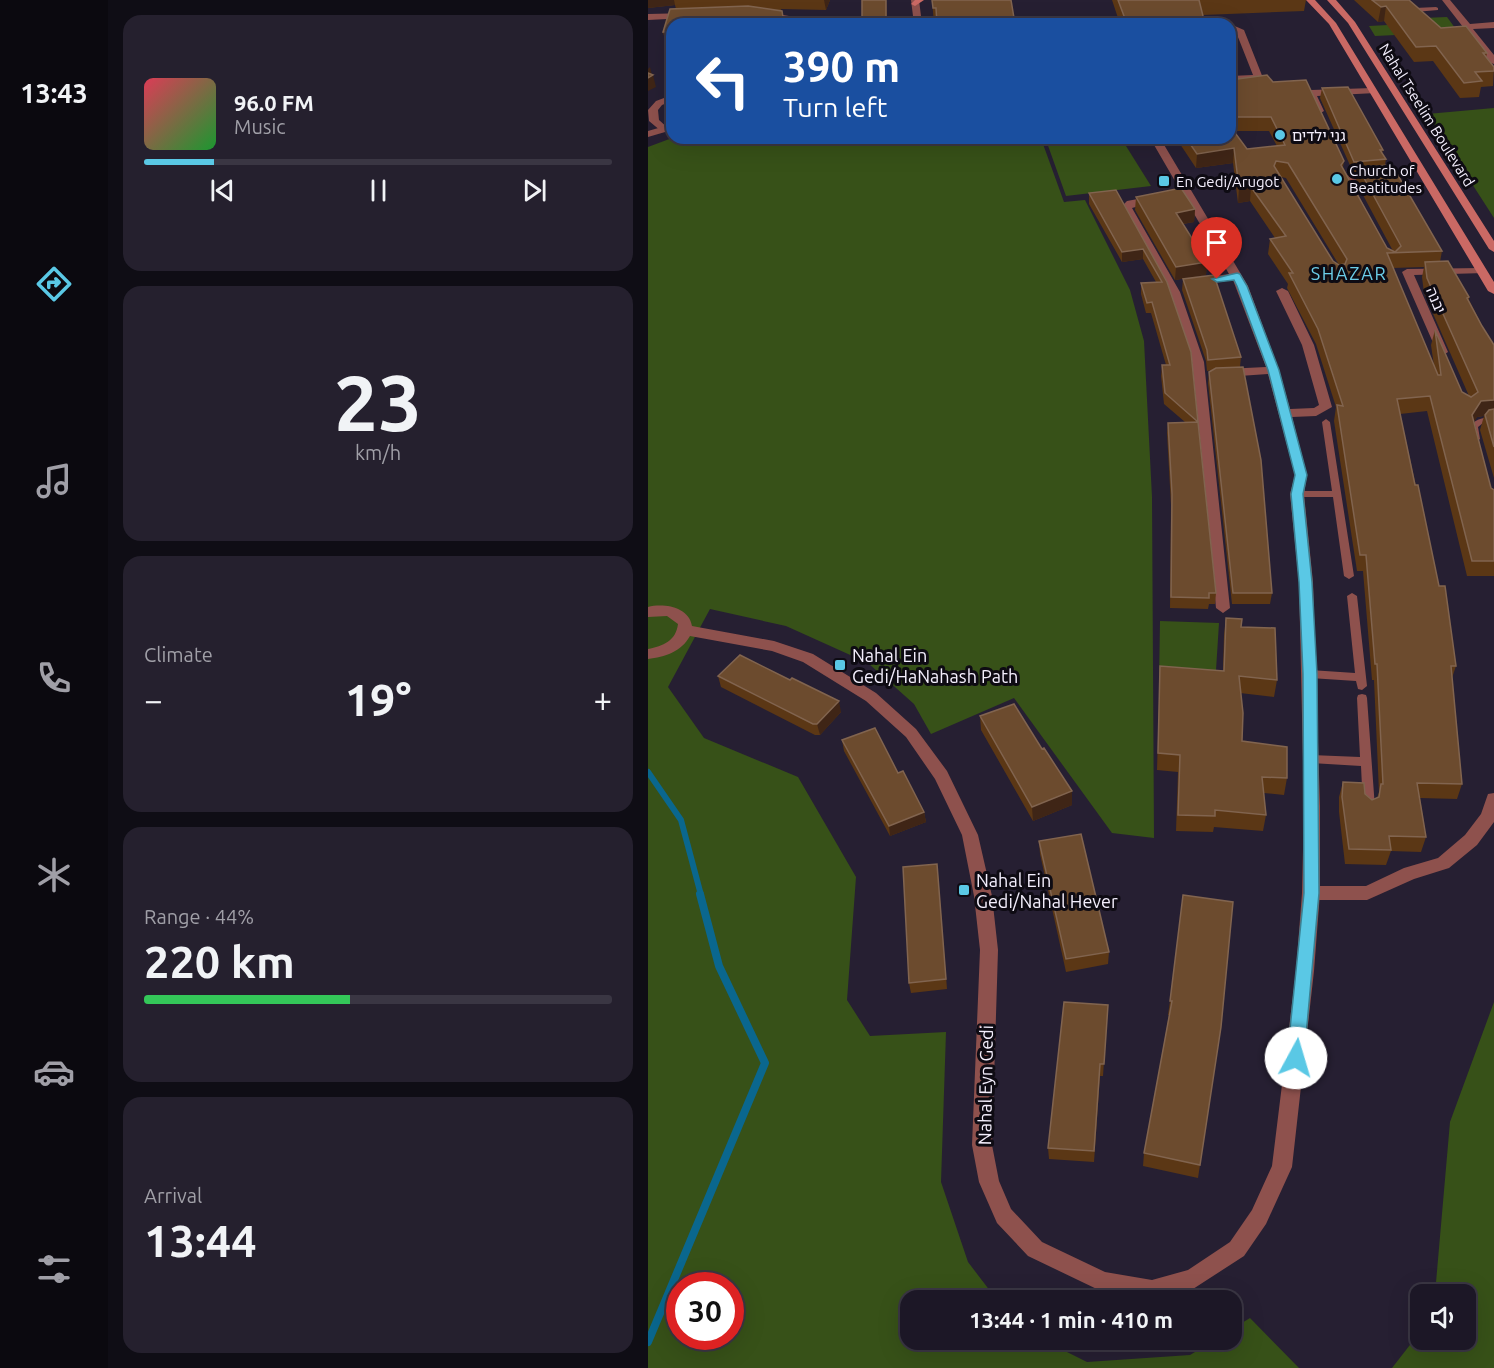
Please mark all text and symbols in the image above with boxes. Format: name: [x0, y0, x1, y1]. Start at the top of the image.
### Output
street label: Nahal Tseelim Boulevard: [1376, 40, 1478, 190]
icon: left: [684, 42, 762, 120]
text: 390 m: [783, 43, 900, 90]
text: 13:43: [20, 78, 88, 108]
text: 96.0 FM: [234, 90, 314, 115]
text: Turn left: [783, 92, 887, 122]
text: Music: [234, 115, 286, 138]
place label: גני ילדים: [1292, 127, 1346, 144]
marker: גני ילדים: [1273, 128, 1287, 142]
place label: Church of Beatitudes: [1349, 162, 1422, 196]
marker: Church of Beatitudes: [1330, 172, 1344, 186]
place label: En Gedi/Arugot: [1176, 173, 1279, 190]
icon: previous: [206, 174, 239, 207]
icon: pause: [362, 174, 395, 207]
icon: next: [518, 174, 551, 207]
marker: En Gedi/Arugot: [1157, 174, 1171, 188]
pin: [1191, 217, 1242, 279]
icon: arrive: [1200, 226, 1233, 259]
icon: directions: [33, 263, 75, 305]
district label: SHAZAR: [1311, 263, 1387, 283]
street label: יבנה: [1423, 284, 1449, 316]
text: 23: [334, 358, 422, 446]
text: km/h: [355, 441, 401, 464]
icon: music: [33, 460, 75, 502]
text: Climate: [144, 643, 213, 666]
place label: Nahal Ein Gedi/HaNahash Path: [852, 645, 1018, 686]
icon: phone: [33, 657, 75, 699]
marker: Nahal Ein Gedi/HaNahash Path: [833, 658, 847, 672]
text: 19°: [345, 674, 411, 725]
text: −: [144, 681, 163, 718]
text: +: [593, 681, 612, 718]
icon: climate: [33, 854, 75, 896]
place label: Nahal Ein Gedi/Nahal Hever: [976, 870, 1118, 911]
marker: Nahal Ein Gedi/Nahal Hever: [957, 883, 971, 897]
text: Range · 44%: [144, 905, 254, 928]
text: 220 km: [144, 936, 295, 987]
street label: Nahal Eyn Gedi: [974, 1025, 996, 1145]
position arrow: [1264, 1026, 1328, 1090]
icon: car: [33, 1051, 75, 1093]
text: Arrival: [144, 1184, 202, 1207]
text: 13:44: [144, 1215, 257, 1266]
icon: filters: [33, 1248, 75, 1290]
speed limit sign: 30: [666, 1272, 744, 1350]
map controls: [1410, 1284, 1476, 1350]
button: sound: [1410, 1284, 1476, 1350]
text: 13:44 · 1 min · 410 m: [969, 1307, 1173, 1332]

